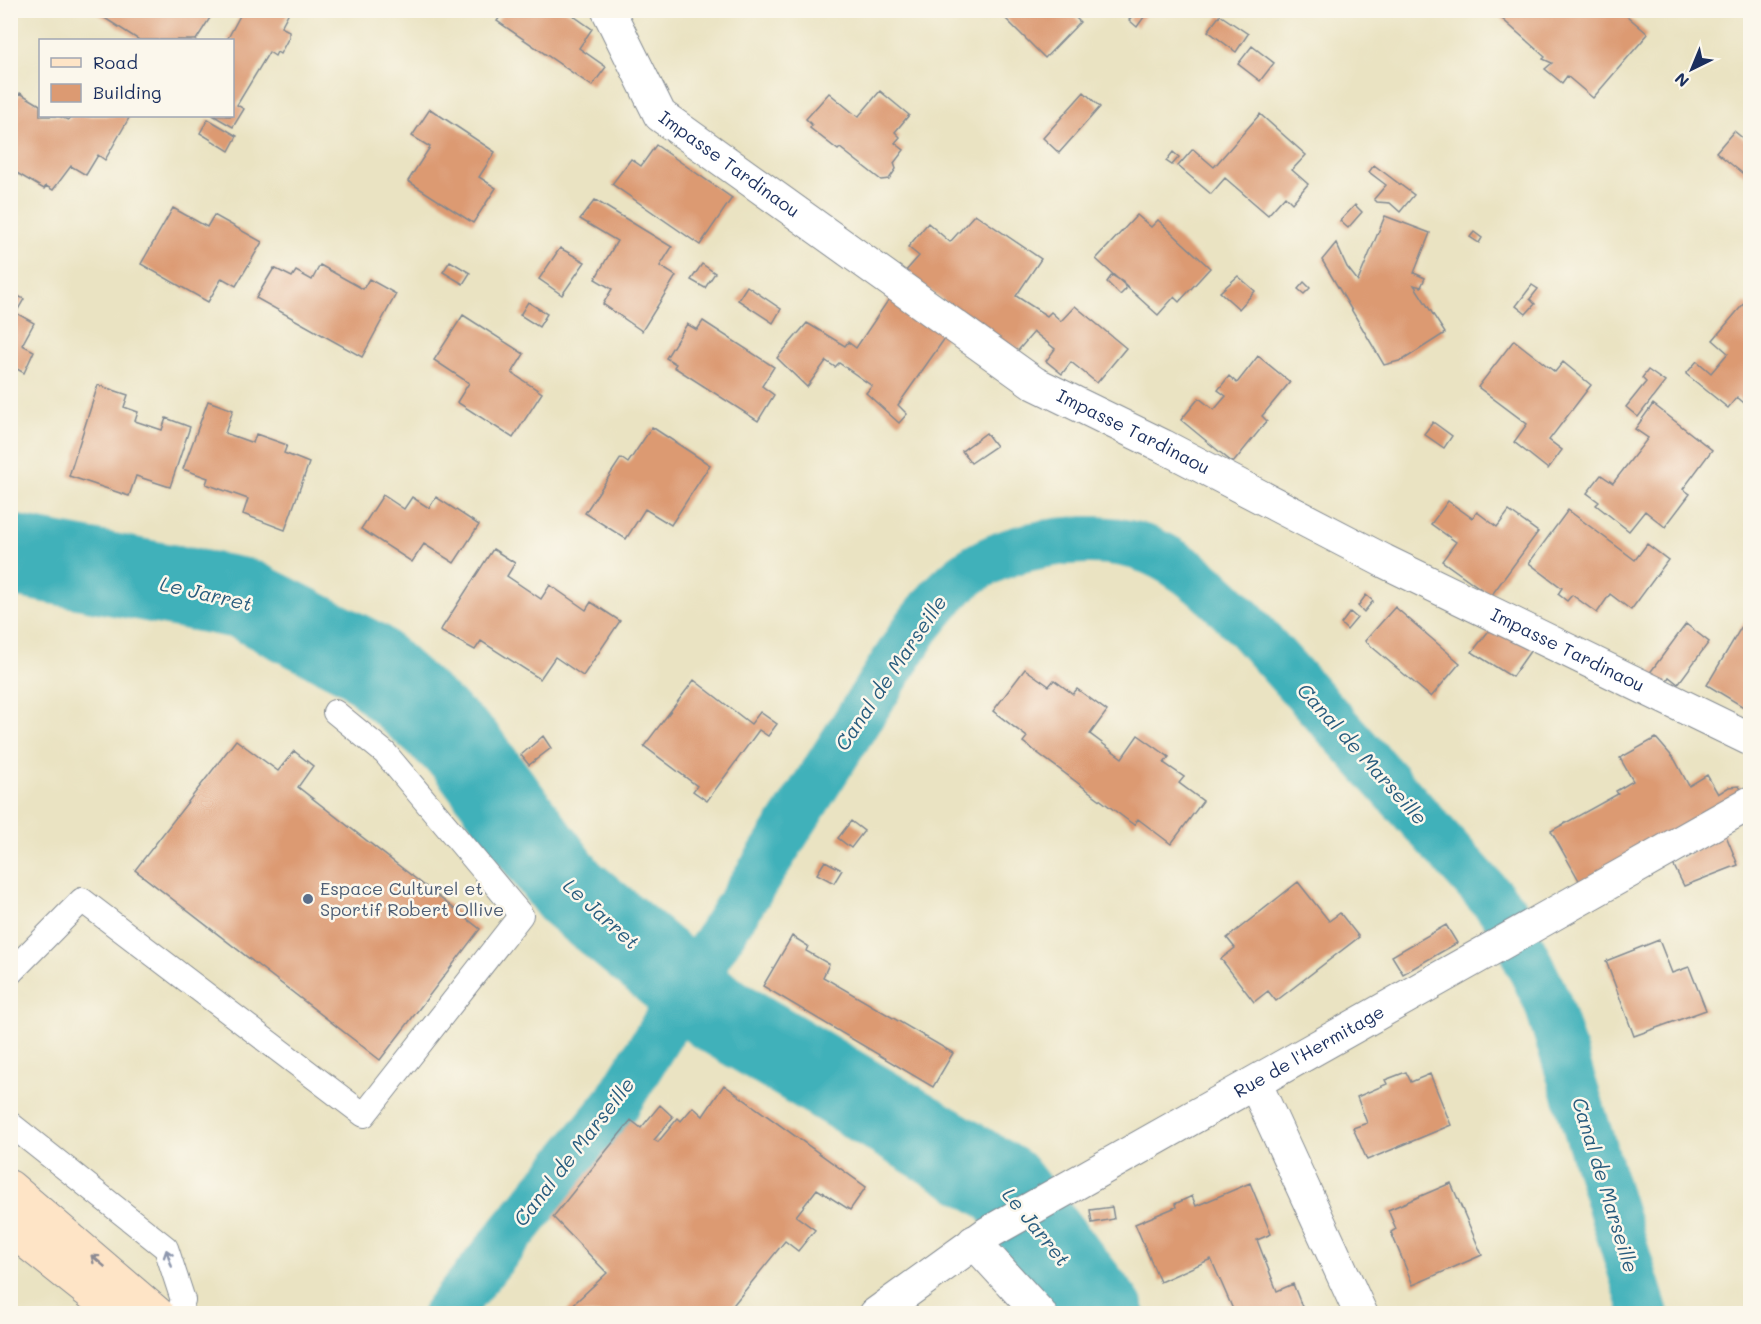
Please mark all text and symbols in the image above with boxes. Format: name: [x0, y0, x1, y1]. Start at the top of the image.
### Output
legend: [39, 39, 234, 117]
north arrow: [1662, 39, 1722, 99]
text: Road: [93, 50, 138, 74]
text: N: [1670, 69, 1693, 92]
text: Building: [93, 80, 161, 104]
street label: Impasse Tardinaou: [654, 105, 805, 222]
street label: Impasse Tardinaou: [1053, 383, 1214, 479]
water label: Le Jarret: [158, 570, 255, 616]
water label: Canal de Marseille: [828, 590, 952, 755]
street label: Impasse Tardinaou: [1487, 602, 1649, 697]
water label: Canal de Marseille: [1292, 677, 1433, 830]
water label: Le Jarret: [558, 872, 645, 954]
place label: Espace Culturel et Sportif Robert Ollive: [320, 876, 504, 921]
marker: Espace Culturel et Sportif Robert Ollive: [301, 892, 315, 906]
street label: Rue de l'Hermitage: [1229, 999, 1388, 1103]
water label: Canal de Marseille: [507, 1072, 640, 1231]
water label: Canal de Marseille: [1567, 1094, 1645, 1276]
water label: Le Jarret: [997, 1182, 1076, 1271]
one-way arrow: [163, 1249, 174, 1268]
one-way arrow: [90, 1255, 106, 1268]

